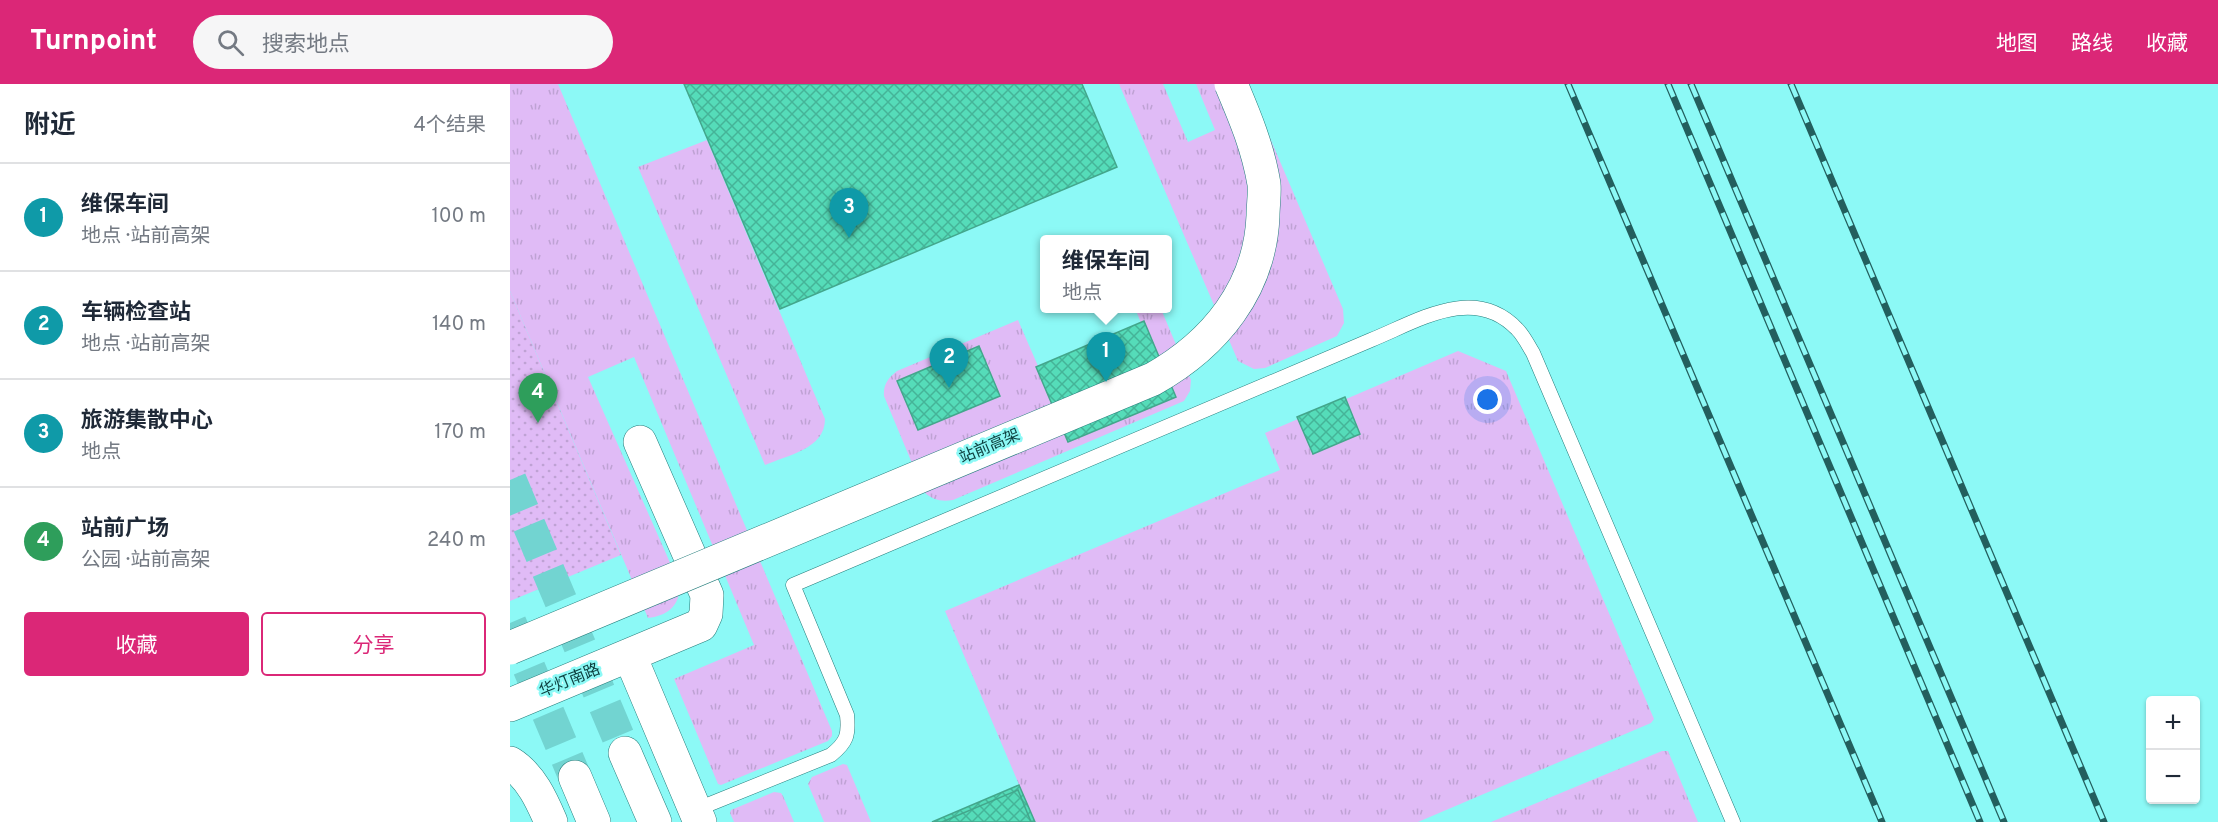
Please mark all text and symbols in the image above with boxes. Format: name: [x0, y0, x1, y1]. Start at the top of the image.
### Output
search box: [193, 15, 613, 69]
text: Turnpoint: [30, 24, 157, 60]
icon: search: [214, 26, 247, 59]
text: 地图: [1996, 31, 2038, 58]
text: 路线: [2071, 31, 2113, 58]
text: 收藏: [2146, 31, 2188, 58]
text: 搜索地点: [262, 32, 350, 59]
text: 附近: [24, 110, 76, 143]
text: 4个结果: [414, 113, 486, 139]
pin: 3: [830, 188, 868, 238]
text: 维保车间: [81, 192, 169, 219]
text: 1: [40, 204, 48, 230]
text: 100 m: [431, 204, 486, 230]
text: 地点 · 站前高架: [81, 224, 210, 250]
popup: [1040, 235, 1172, 313]
text: 维保车间: [1062, 249, 1150, 276]
text: 地点: [1062, 281, 1102, 307]
text: 车辆检查站: [81, 300, 191, 327]
text: 2: [37, 312, 50, 338]
text: 140 m: [432, 312, 486, 338]
text: 地点 · 站前高架: [81, 332, 210, 358]
pin: 1: [1086, 332, 1126, 382]
pin: 2: [930, 338, 968, 388]
pin: 4: [519, 374, 558, 423]
your location: [1473, 385, 1502, 414]
text: 旅游集散中心: [81, 408, 213, 435]
text: 3: [38, 420, 50, 446]
text: 170 m: [434, 420, 486, 446]
street label: 站前高架: [957, 425, 1023, 469]
text: 地点: [81, 440, 121, 466]
text: 站前广场: [81, 516, 169, 543]
text: 4: [37, 528, 50, 554]
text: 240 m: [427, 528, 486, 554]
text: 公园 · 站前高架: [81, 548, 210, 574]
button: 收藏: [24, 612, 249, 676]
button: 分享: [261, 612, 486, 676]
street label: 华灯南路: [537, 660, 603, 702]
map controls: [2146, 696, 2200, 804]
button: +: [2146, 696, 2200, 750]
button: −: [2146, 750, 2200, 804]

